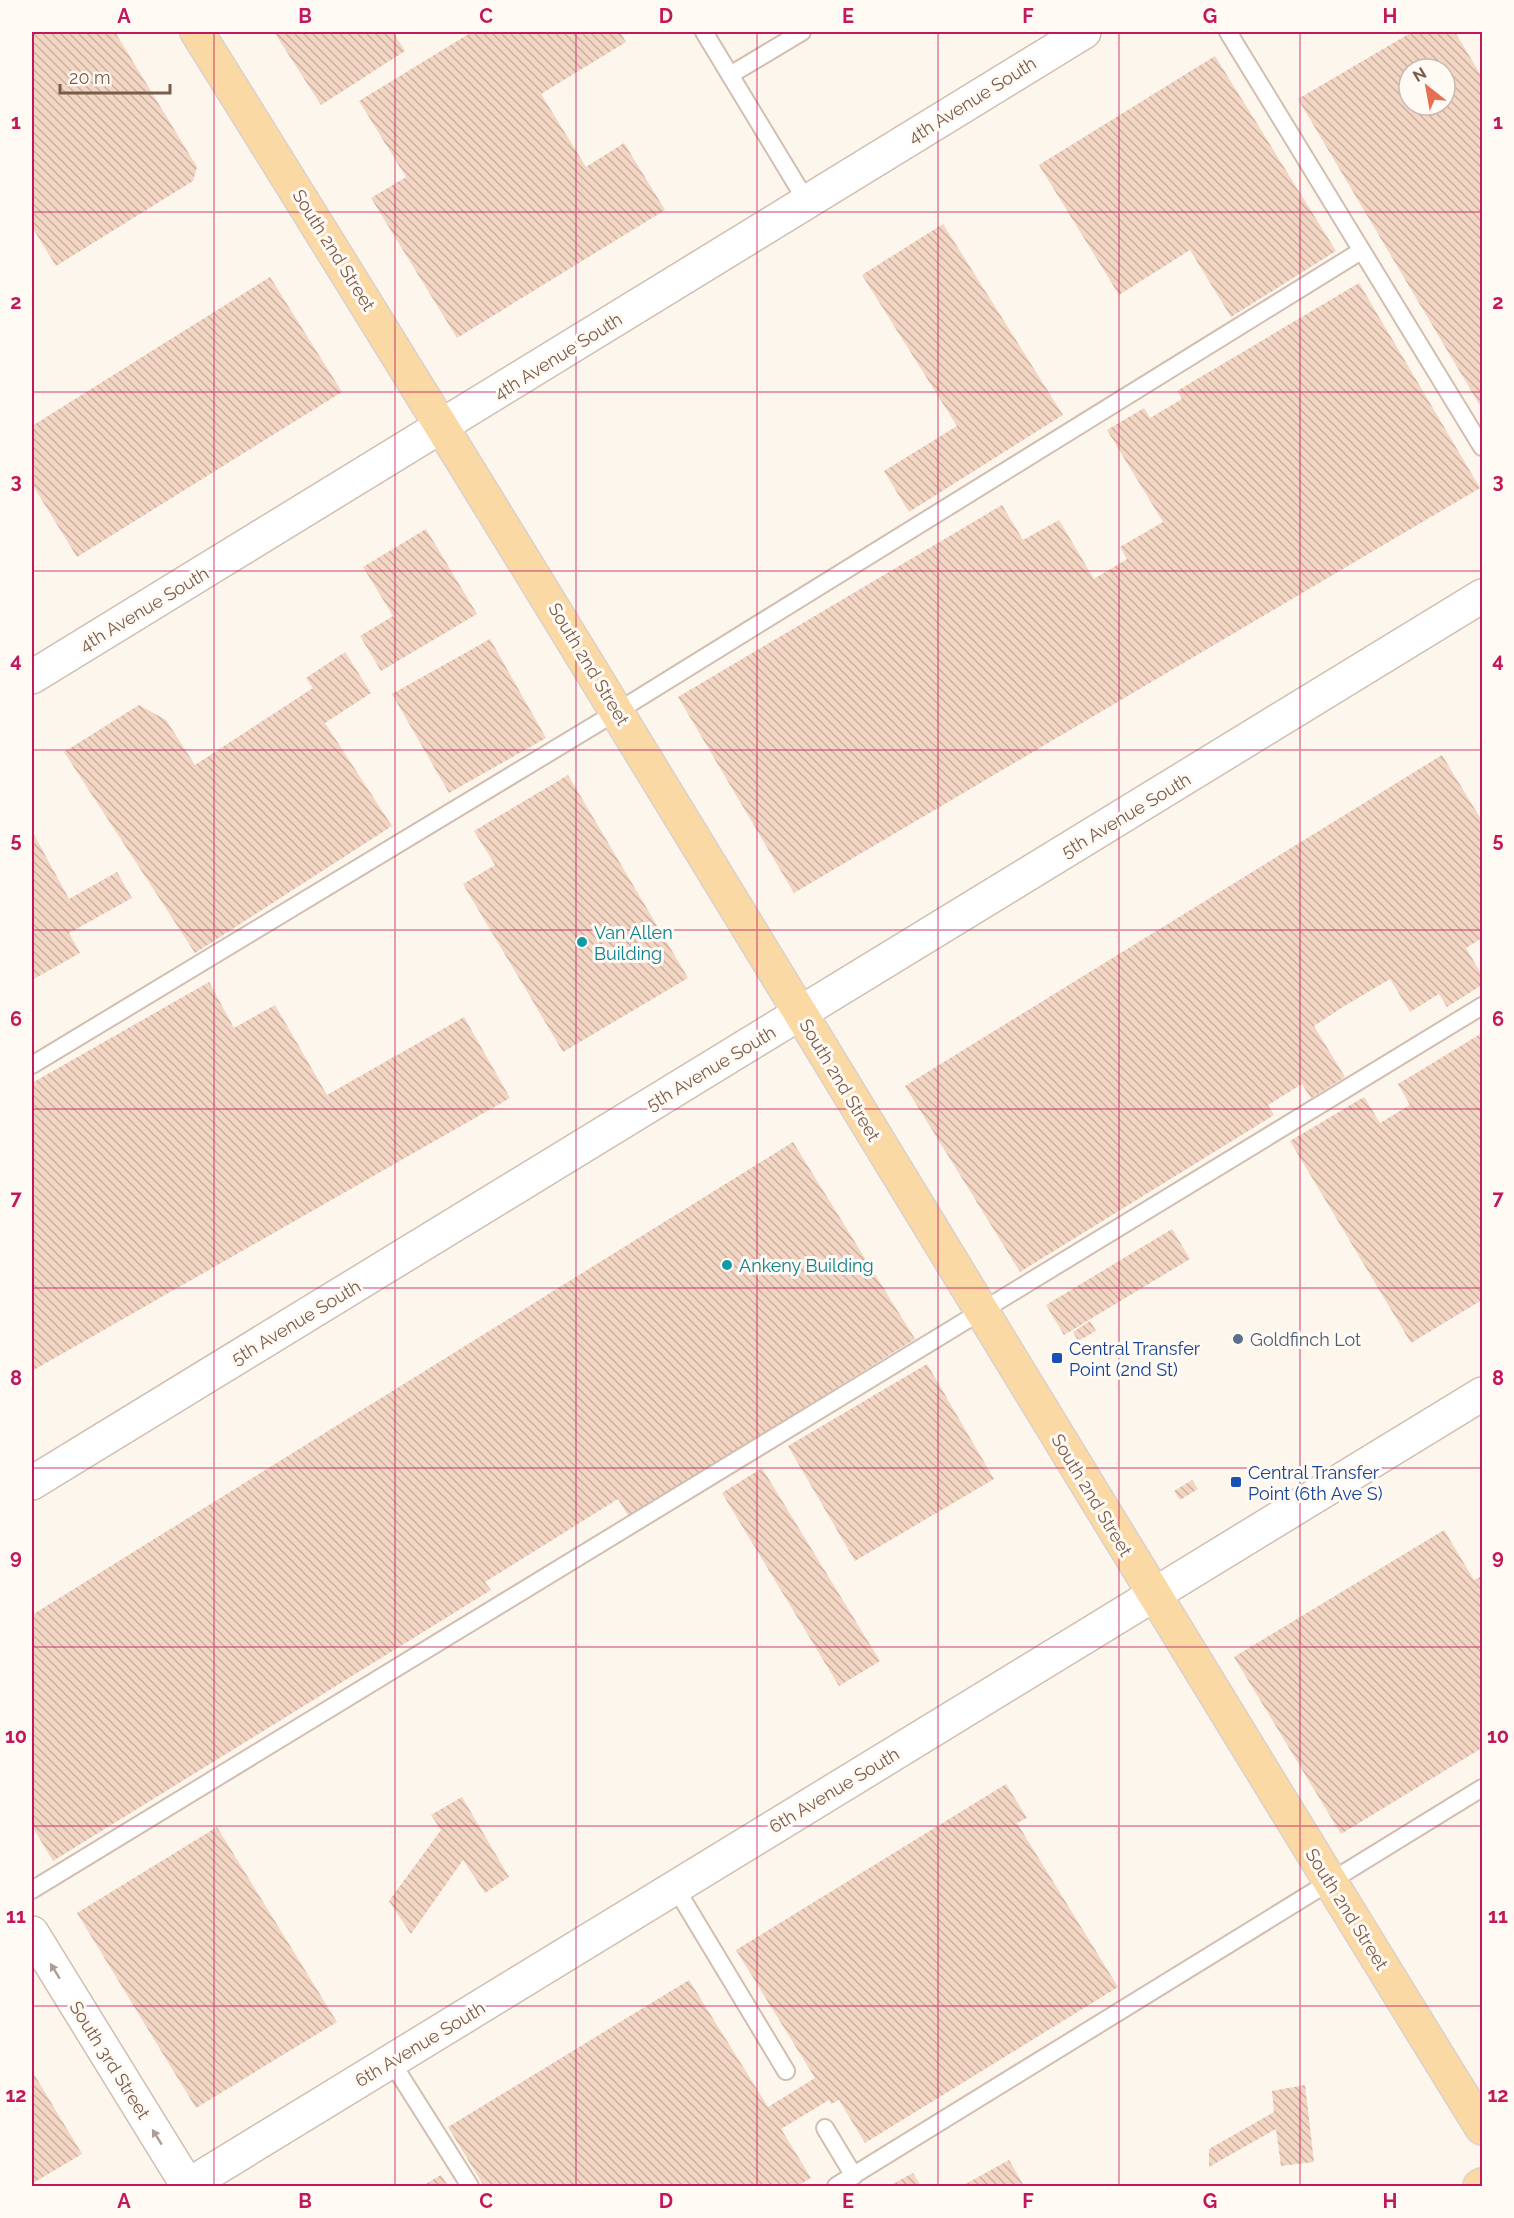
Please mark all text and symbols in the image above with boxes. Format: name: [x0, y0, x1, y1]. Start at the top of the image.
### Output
text: A: [117, 4, 131, 28]
text: B: [298, 4, 312, 28]
text: C: [479, 4, 493, 28]
text: D: [659, 4, 673, 28]
text: E: [842, 4, 854, 28]
text: F: [1022, 4, 1034, 28]
text: G: [1203, 4, 1217, 28]
text: H: [1383, 4, 1397, 28]
street label: 4th Avenue South: [904, 52, 1040, 148]
scale bar: [60, 57, 170, 95]
north arrow: [1397, 57, 1457, 117]
text: N: [1409, 63, 1430, 86]
text: 20 m: [69, 67, 111, 88]
text: 1: [11, 110, 21, 134]
text: 1: [1493, 110, 1503, 134]
street label: South 2nd Street: [288, 185, 380, 315]
text: 2: [10, 290, 22, 314]
text: 2: [1492, 290, 1504, 314]
street label: 4th Avenue South: [490, 308, 626, 404]
text: 3: [10, 469, 22, 493]
text: 3: [1492, 469, 1504, 493]
street label: 4th Avenue South: [76, 562, 212, 656]
street label: South 2nd Street: [544, 599, 634, 729]
text: 4: [10, 648, 22, 672]
text: 4: [1492, 648, 1504, 672]
street label: 5th Avenue South: [1058, 768, 1194, 862]
text: 5: [10, 828, 22, 852]
text: 5: [1492, 828, 1504, 852]
place label: Van Allen Building: [594, 922, 673, 964]
marker: Van Allen Building: [575, 935, 589, 949]
text: 6: [10, 1007, 22, 1031]
text: 6: [1492, 1007, 1504, 1031]
street label: South 2nd Street: [795, 1015, 885, 1145]
street label: 5th Avenue South: [643, 1021, 779, 1115]
text: 7: [10, 1186, 22, 1210]
text: 7: [1492, 1186, 1504, 1210]
place label: Ankeny Building: [739, 1255, 874, 1276]
marker: Ankeny Building: [720, 1258, 734, 1272]
street label: 5th Avenue South: [228, 1275, 364, 1369]
place label: Goldfinch Lot: [1250, 1329, 1361, 1350]
marker: Goldfinch Lot: [1231, 1332, 1245, 1346]
place label: Central Transfer Point (2nd St): [1069, 1338, 1201, 1380]
marker: Central Transfer Point (2nd St): [1050, 1351, 1064, 1365]
text: 8: [10, 1366, 22, 1390]
text: 8: [1492, 1366, 1504, 1390]
street label: South 2nd Street: [1047, 1430, 1137, 1560]
place label: Central Transfer Point (6th Ave S): [1248, 1462, 1383, 1504]
marker: Central Transfer Point (6th Ave S): [1229, 1475, 1243, 1489]
text: 9: [10, 1545, 22, 1569]
text: 9: [1492, 1545, 1504, 1569]
text: 10: [5, 1724, 27, 1748]
text: 10: [1487, 1724, 1509, 1748]
street label: 6th Avenue South: [765, 1743, 903, 1837]
street label: South 2nd Street: [1301, 1844, 1393, 1974]
text: 11: [6, 1904, 26, 1928]
text: 11: [1488, 1904, 1508, 1928]
one-way arrow: [50, 1963, 61, 1979]
street label: South 3rd Street: [65, 1997, 155, 2123]
street label: 6th Avenue South: [351, 1997, 489, 2091]
text: 12: [5, 2083, 27, 2107]
text: 12: [1487, 2083, 1509, 2107]
one-way arrow: [152, 2129, 163, 2145]
text: A: [117, 2189, 131, 2213]
text: B: [298, 2189, 312, 2213]
text: C: [479, 2189, 493, 2213]
text: D: [659, 2189, 673, 2213]
text: E: [842, 2189, 854, 2213]
text: F: [1022, 2189, 1034, 2213]
text: G: [1203, 2189, 1217, 2213]
text: H: [1383, 2189, 1397, 2213]

